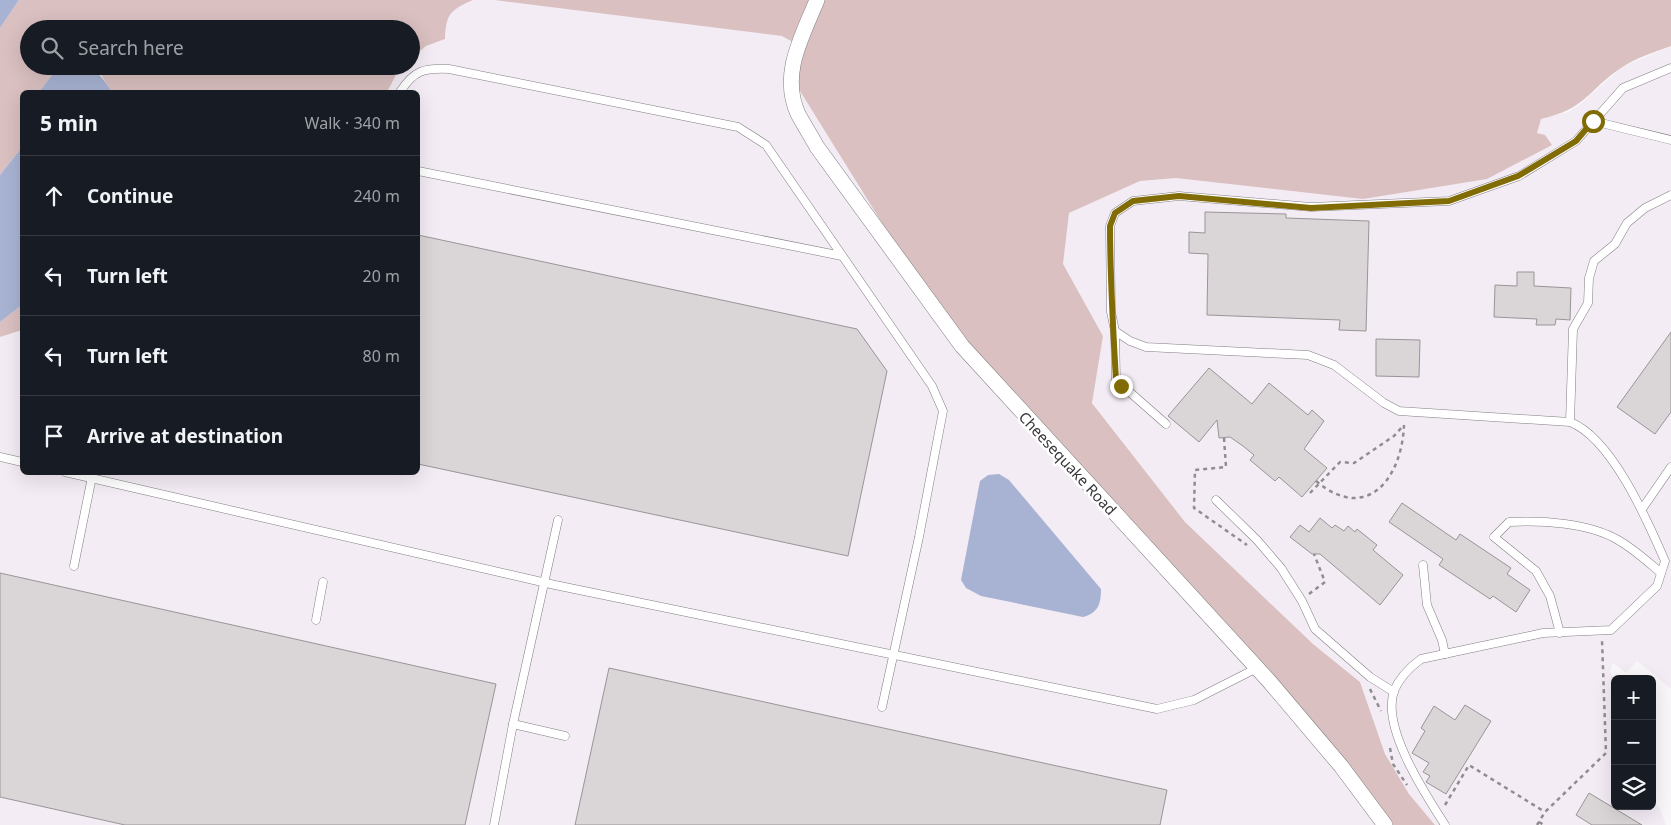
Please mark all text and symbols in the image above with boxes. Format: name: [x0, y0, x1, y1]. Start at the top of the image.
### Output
search box: [20, 20, 420, 75]
icon: search: [38, 34, 66, 62]
text: Search here: [78, 35, 184, 61]
text: 5 min: [40, 109, 98, 137]
route start: [1582, 110, 1605, 133]
text: Walk · 340 m: [305, 112, 400, 134]
icon: ahead: [40, 182, 68, 210]
text: Continue: [87, 183, 173, 209]
text: 240 m: [353, 185, 400, 207]
icon: left: [40, 262, 68, 290]
text: Turn left: [87, 263, 168, 289]
text: 20 m: [363, 265, 400, 287]
icon: left: [40, 342, 68, 370]
text: Turn left: [87, 343, 168, 369]
text: 80 m: [363, 345, 400, 367]
route end: [1110, 375, 1133, 398]
street label: Cheesequake Road: [1015, 407, 1121, 519]
icon: arrive: [40, 422, 68, 450]
text: Arrive at destination: [87, 423, 283, 449]
map controls: [1611, 675, 1656, 810]
button: +: [1611, 675, 1656, 720]
button: −: [1611, 720, 1656, 765]
button: layers: [1611, 765, 1656, 810]

